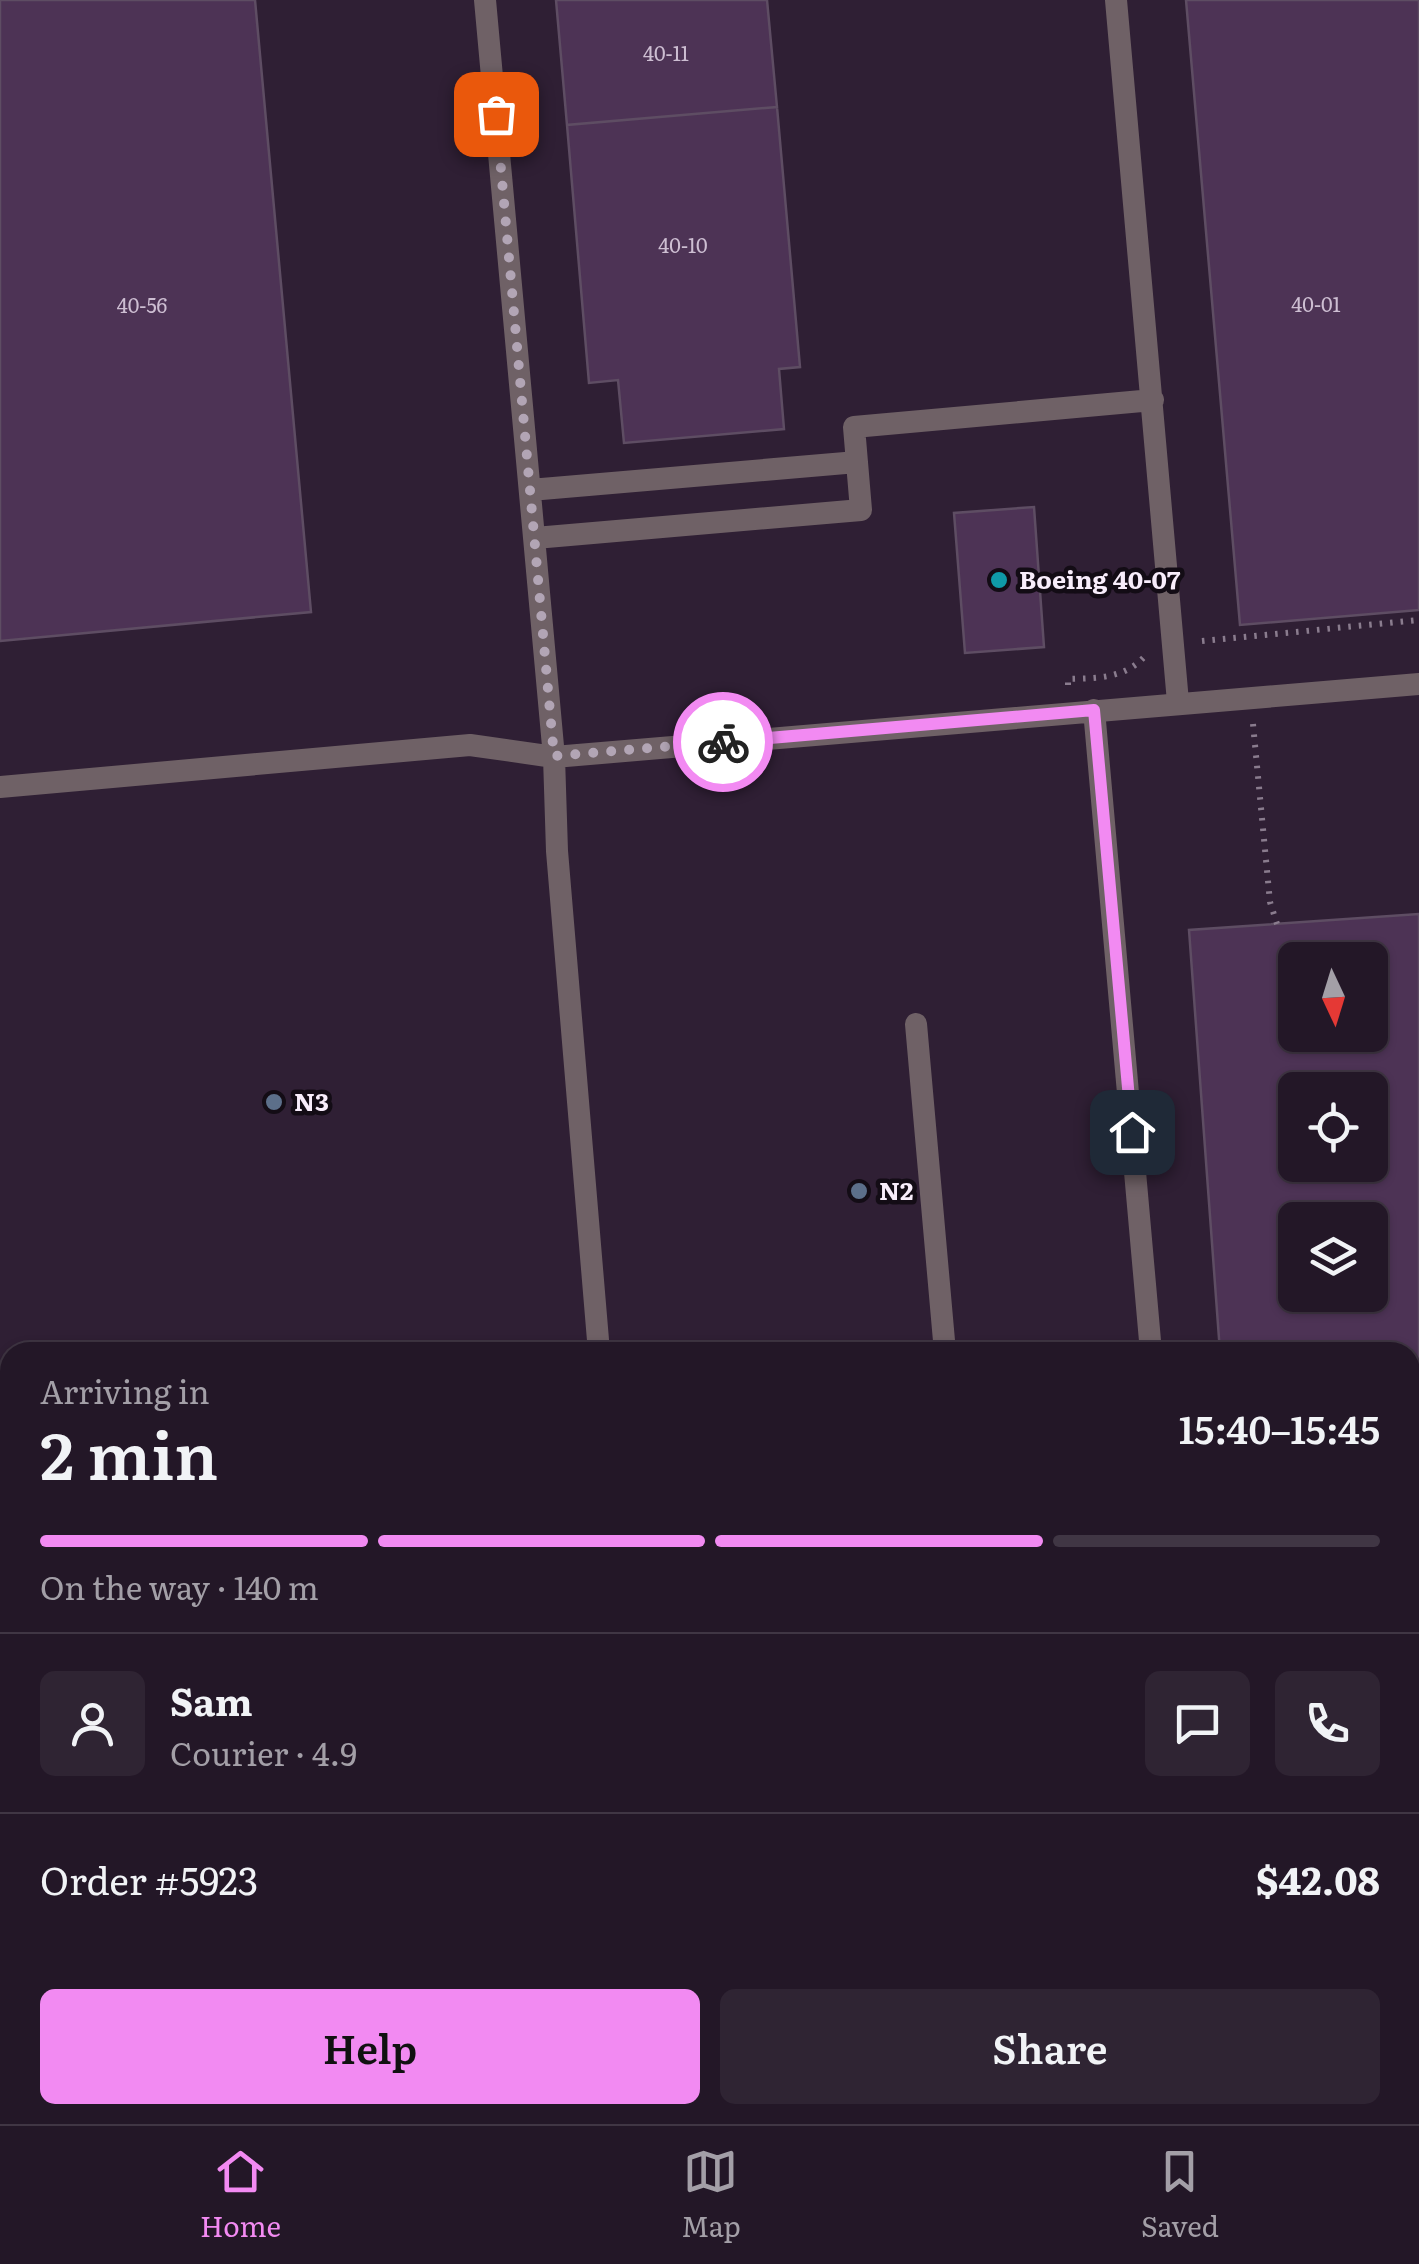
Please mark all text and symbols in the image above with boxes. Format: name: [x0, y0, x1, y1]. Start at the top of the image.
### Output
house number: 40-11: [643, 37, 689, 67]
pin: [454, 72, 539, 157]
icon: bag: [469, 87, 524, 142]
house number: 40-10: [658, 229, 708, 259]
house number: 40-01: [1291, 288, 1341, 318]
house number: 40-56: [117, 289, 168, 319]
place label: Boeing 40-07: [1019, 560, 1181, 597]
marker: Boeing 40-07: [988, 569, 1010, 591]
courier: [673, 692, 773, 792]
icon: bike: [696, 715, 751, 770]
north arrow: [1278, 942, 1388, 1052]
map controls: [1278, 942, 1388, 1312]
button: locate: [1278, 1072, 1388, 1182]
place label: N3: [294, 1082, 329, 1119]
pin: [1090, 1090, 1175, 1175]
marker: N3: [263, 1091, 285, 1113]
icon: home: [1105, 1105, 1160, 1160]
place label: N2: [879, 1171, 913, 1208]
marker: N2: [848, 1180, 870, 1202]
button: layers: [1278, 1202, 1388, 1312]
text: Arriving in: [40, 1366, 210, 1414]
text: 15:40–15:45: [1179, 1399, 1380, 1456]
text: 2 min: [40, 1403, 218, 1500]
text: On the way · 140 m: [40, 1562, 319, 1610]
button: person: [40, 1671, 145, 1776]
text: Sam: [170, 1671, 253, 1728]
button: chat: [1145, 1671, 1250, 1776]
button: phone: [1275, 1671, 1380, 1776]
text: Courier · 4.9: [170, 1728, 357, 1776]
text: Order #5923: [40, 1850, 258, 1907]
text: $42.08: [1256, 1850, 1380, 1907]
button: Help: [40, 1989, 700, 2104]
button: Share: [720, 1989, 1380, 2104]
tab: Home: [200, 2144, 281, 2246]
tab: Map: [681, 2144, 741, 2246]
tab: Saved: [1141, 2144, 1219, 2246]

